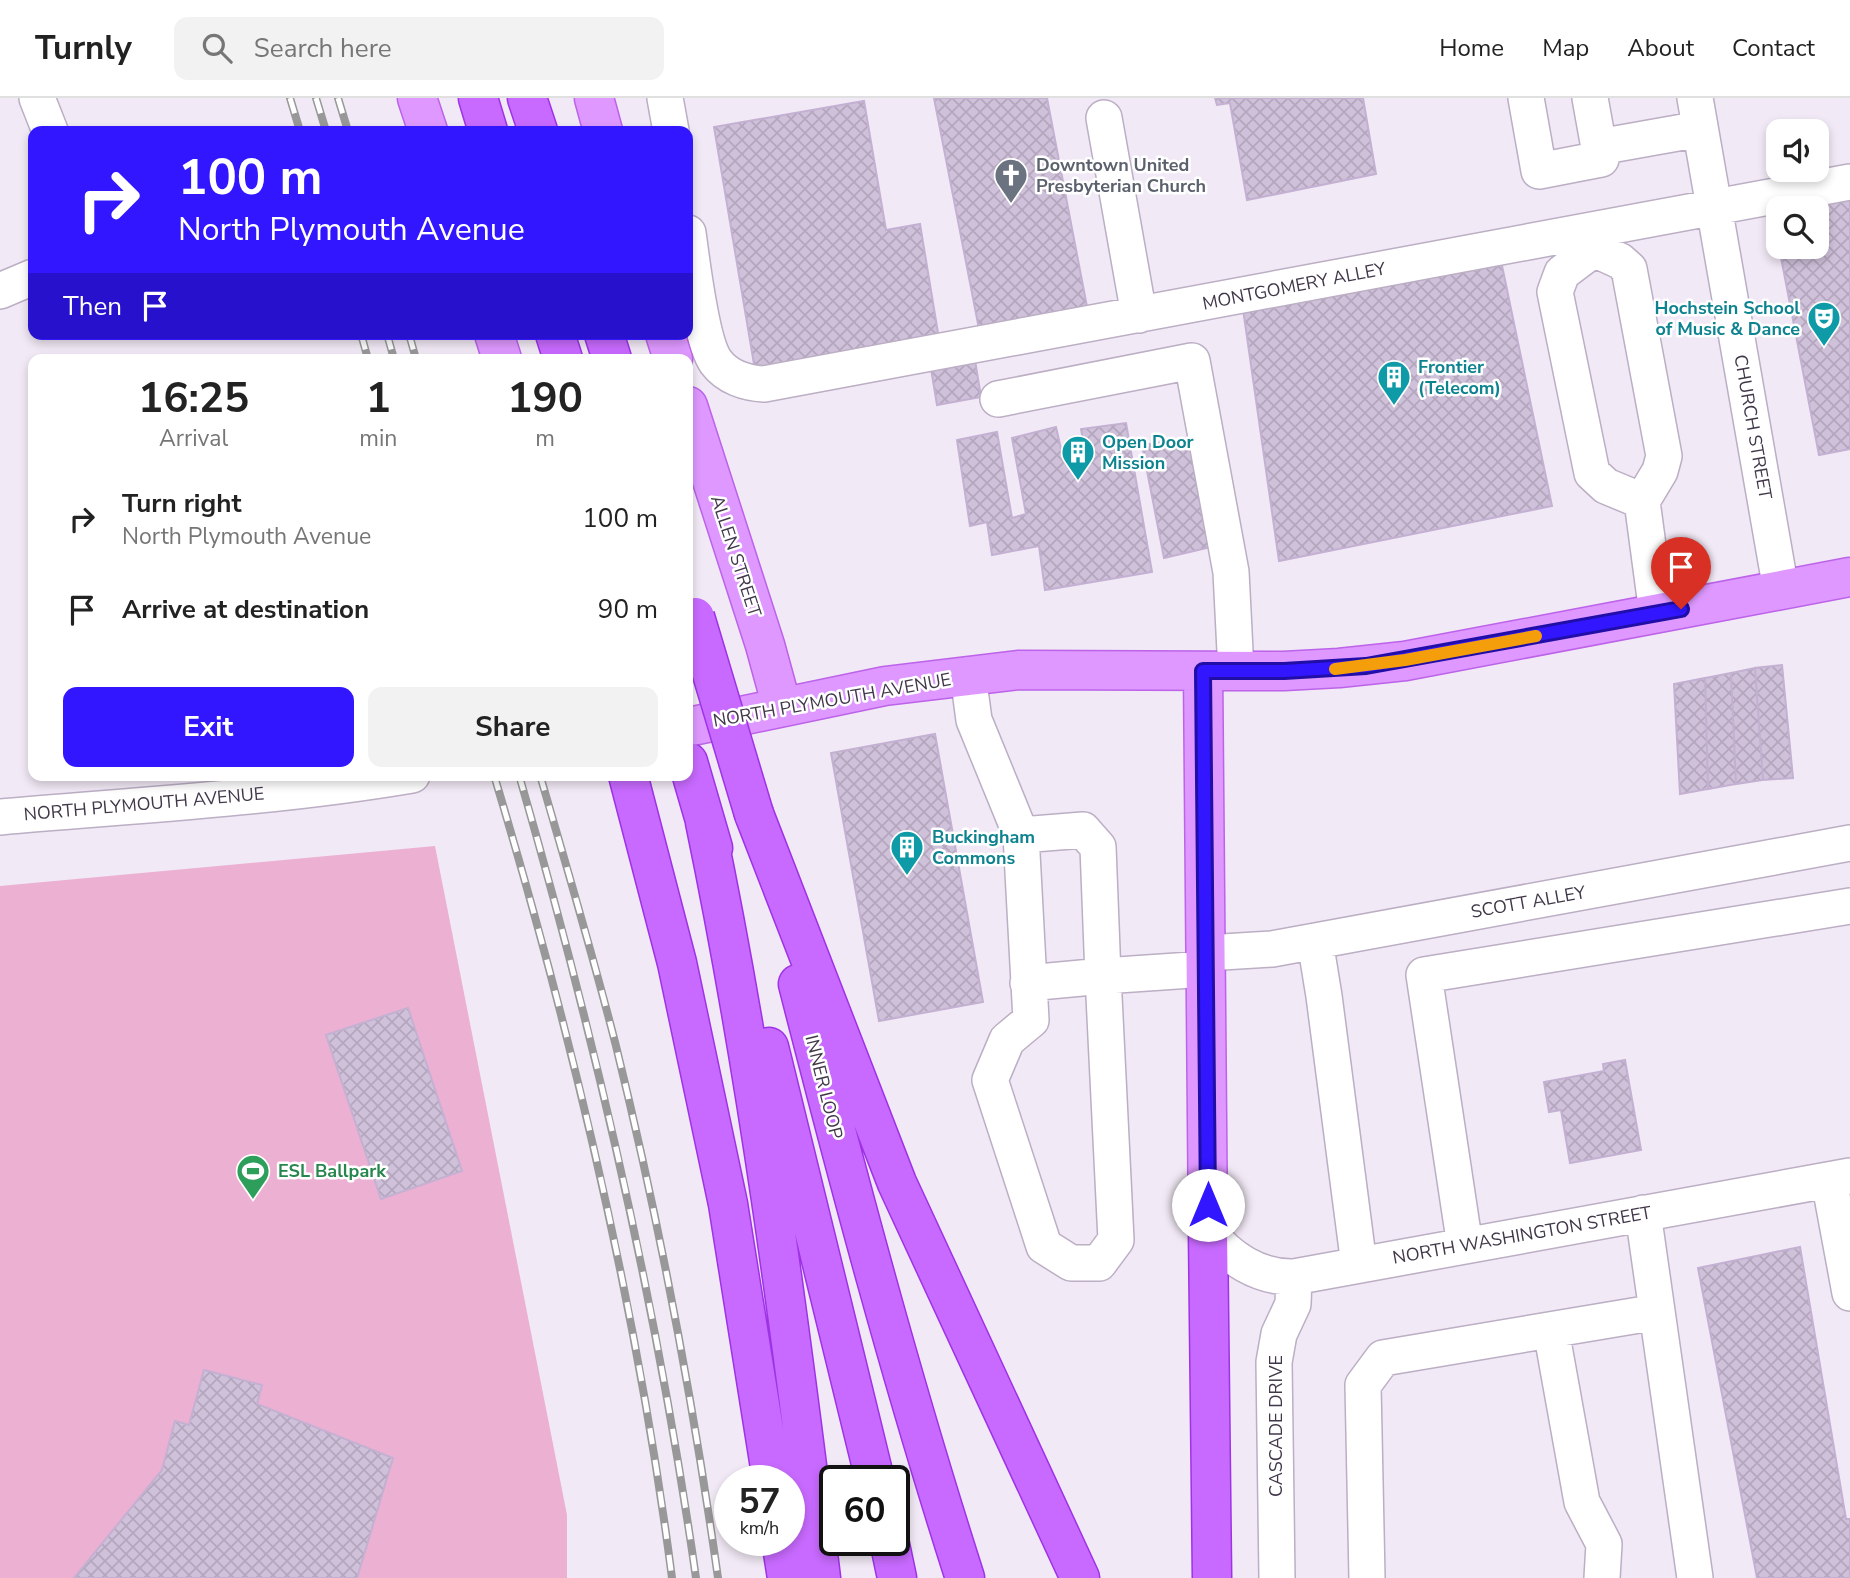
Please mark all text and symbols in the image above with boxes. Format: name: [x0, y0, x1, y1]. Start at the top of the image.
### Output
search box: [174, 17, 664, 80]
text: Turnly: [35, 26, 132, 71]
icon: search: [198, 29, 236, 67]
text: Search here: [254, 31, 392, 66]
text: Home: [1439, 32, 1504, 64]
text: Map: [1542, 32, 1589, 64]
text: About: [1627, 32, 1694, 64]
text: Contact: [1732, 32, 1815, 64]
map controls: [1766, 119, 1829, 259]
button: sound: [1766, 119, 1829, 182]
text: 100 m: [178, 144, 322, 211]
place label: Downtown United Presbyterian Church: [1036, 153, 1206, 198]
icon: right: [63, 154, 154, 245]
church icon: Downtown United Presbyterian Church: [992, 156, 1030, 205]
button: search: [1766, 196, 1829, 259]
text: North Plymouth Avenue: [178, 208, 525, 251]
street label: MONTGOMERY ALLEY: [1200, 256, 1388, 316]
icon: arrive: [136, 287, 174, 325]
text: Then: [63, 289, 122, 324]
place label: Hochstein School of Music & Dance: [1655, 296, 1800, 341]
theatre icon: Hochstein School of Music & Dance: [1805, 299, 1843, 348]
street label: CHURCH STREET: [1728, 353, 1778, 501]
place label: Frontier (Telecom): [1418, 355, 1501, 400]
building icon: Frontier (Telecom): [1375, 358, 1413, 407]
text: 16:25: [138, 370, 249, 427]
text: 1: [366, 370, 391, 427]
text: 190: [507, 370, 583, 427]
text: Arrival: [159, 423, 228, 454]
text: min: [359, 423, 397, 454]
text: m: [535, 423, 555, 454]
place label: Open Door Mission: [1102, 430, 1194, 475]
building icon: Open Door Mission: [1059, 433, 1097, 482]
text: Turn right: [122, 486, 241, 521]
street label: ALLEN STREET: [705, 492, 767, 620]
icon: right: [63, 500, 101, 538]
text: 100 m: [582, 501, 658, 536]
text: North Plymouth Avenue: [122, 521, 371, 552]
pin: [1651, 537, 1711, 609]
icon: arrive: [1662, 548, 1700, 586]
icon: arrive: [63, 591, 101, 629]
text: Arrive at destination: [122, 592, 369, 627]
text: 90 m: [598, 592, 658, 627]
street label: NORTH PLYMOUTH AVENUE: [711, 667, 953, 733]
button: Exit: [63, 687, 354, 767]
button: Share: [368, 687, 658, 767]
street label: NORTH PLYMOUTH AVENUE: [23, 782, 265, 826]
place label: Buckingham Commons: [932, 825, 1035, 870]
building icon: Buckingham Commons: [888, 828, 926, 877]
street label: SCOTT ALLEY: [1469, 880, 1588, 924]
street label: INNER LOOP: [799, 1032, 849, 1142]
sports icon: ESL Ballpark: [234, 1152, 272, 1201]
place label: ESL Ballpark: [278, 1159, 386, 1183]
position arrow: [1171, 1168, 1245, 1242]
street label: NORTH WASHINGTON STREET: [1391, 1200, 1653, 1270]
street label: CASCADE DRIVE: [1264, 1355, 1288, 1497]
speed limit sign: 60: [819, 1465, 910, 1556]
text: 57: [738, 1478, 781, 1525]
text: km/h: [740, 1516, 779, 1540]

